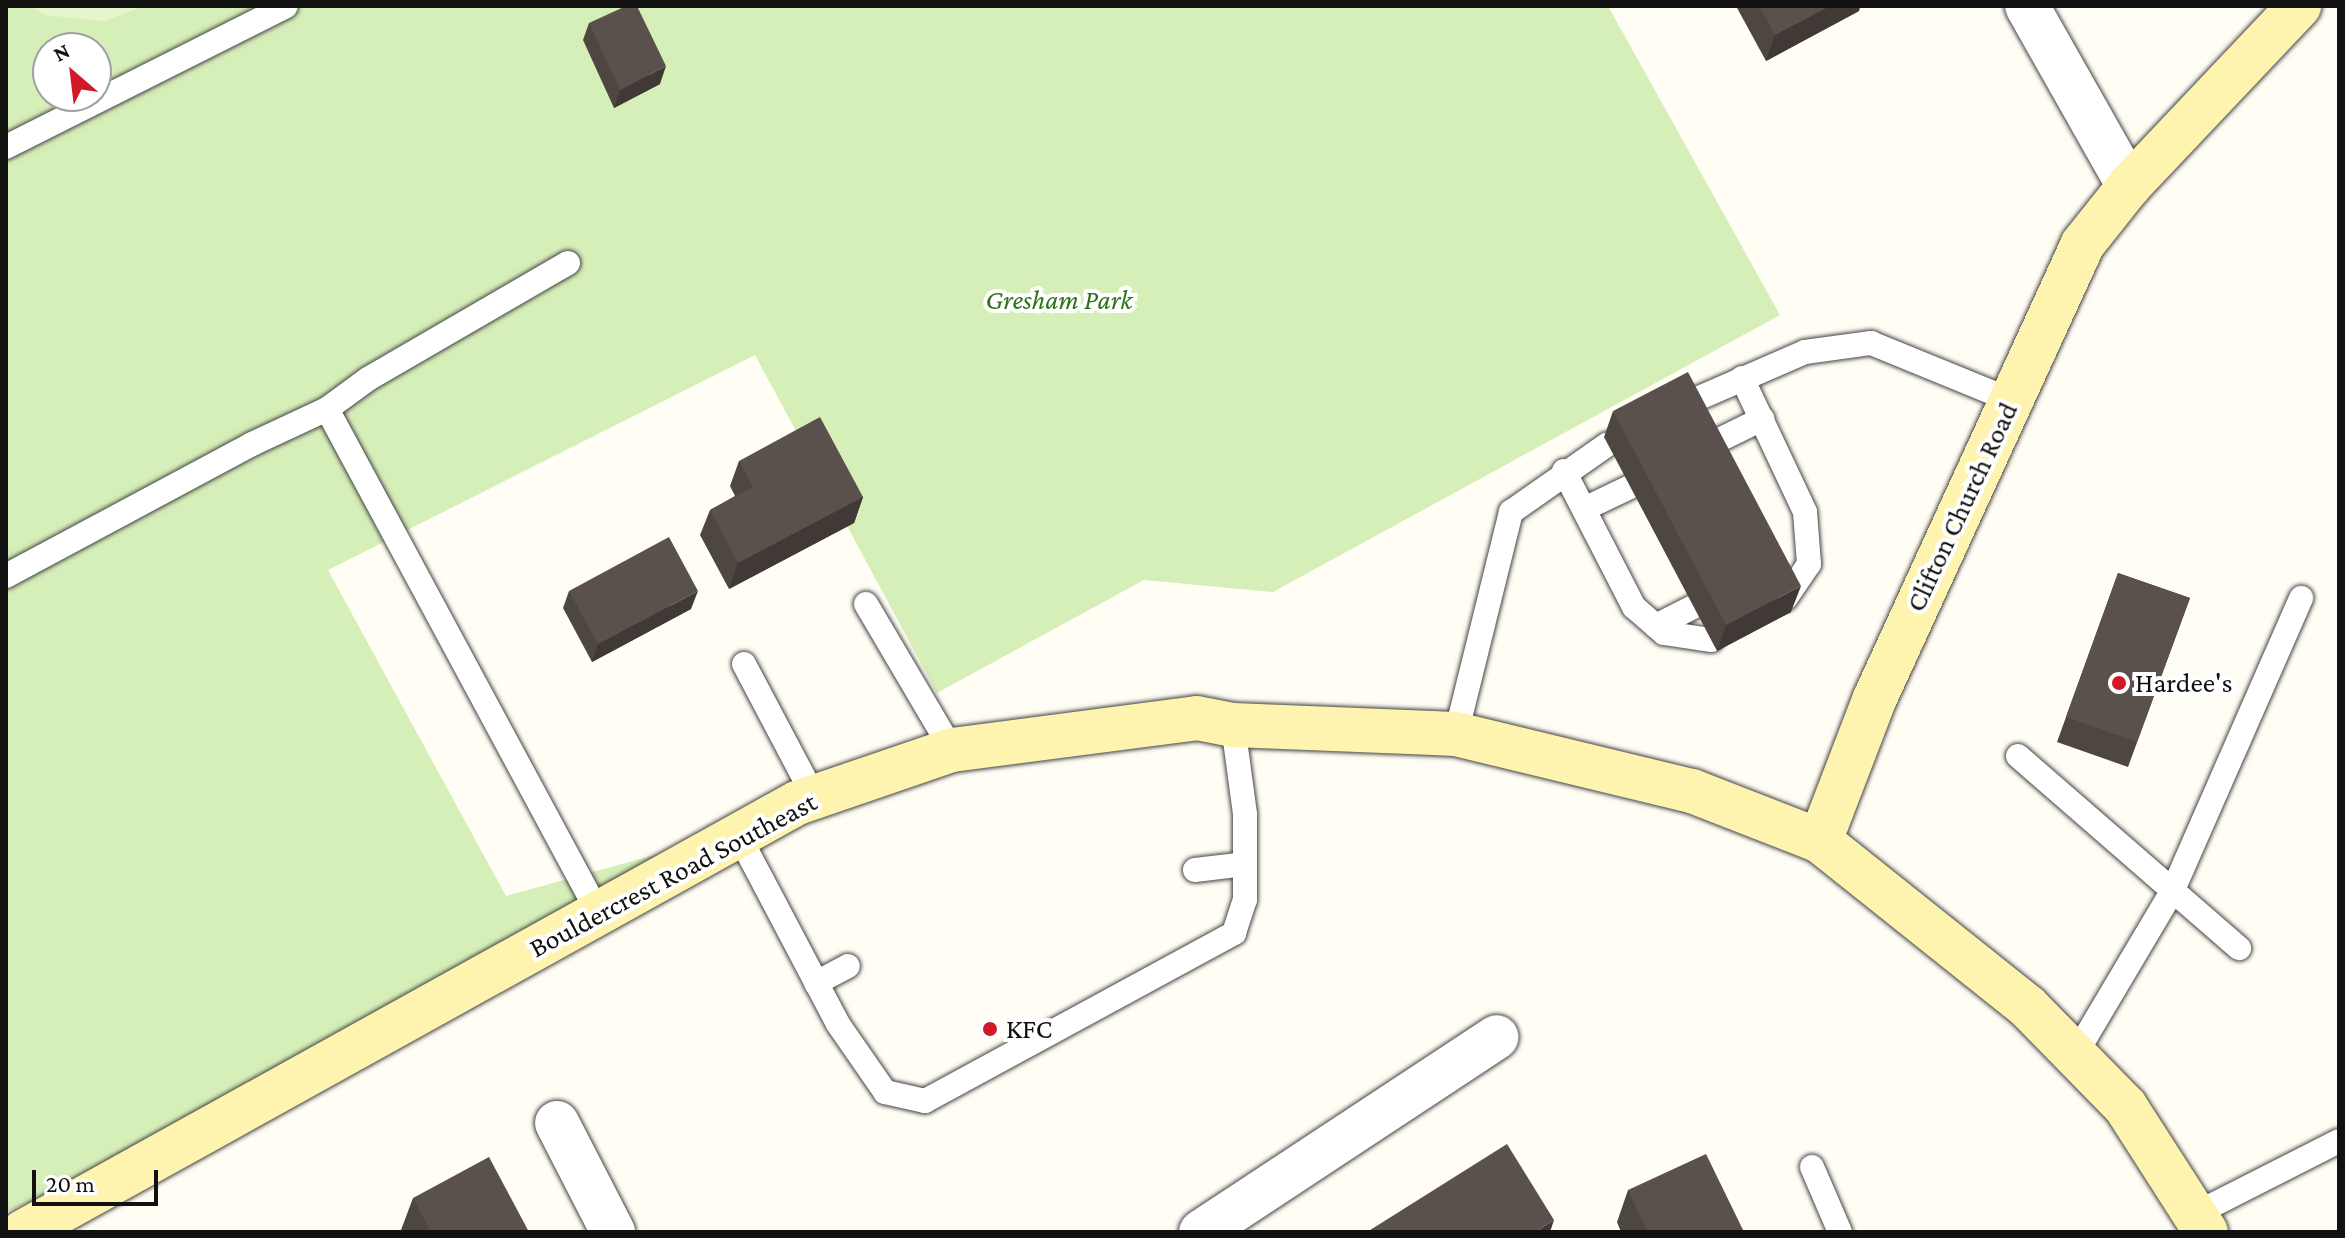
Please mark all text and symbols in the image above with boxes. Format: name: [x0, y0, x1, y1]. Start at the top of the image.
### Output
north arrow: [32, 32, 112, 112]
text: N: [49, 38, 74, 67]
park label: Gresham Park: [985, 283, 1133, 317]
street label: Clifton Church Road: [1899, 397, 2025, 617]
place label: Hardee's: [2135, 666, 2232, 700]
marker: Hardee's: [2110, 674, 2128, 692]
street label: Bouldercrest Road Southeast: [524, 785, 822, 965]
place label: KFC: [1006, 1012, 1052, 1046]
marker: KFC: [981, 1020, 999, 1038]
scale bar: [36, 1154, 162, 1204]
text: 20 m: [46, 1170, 95, 1197]

